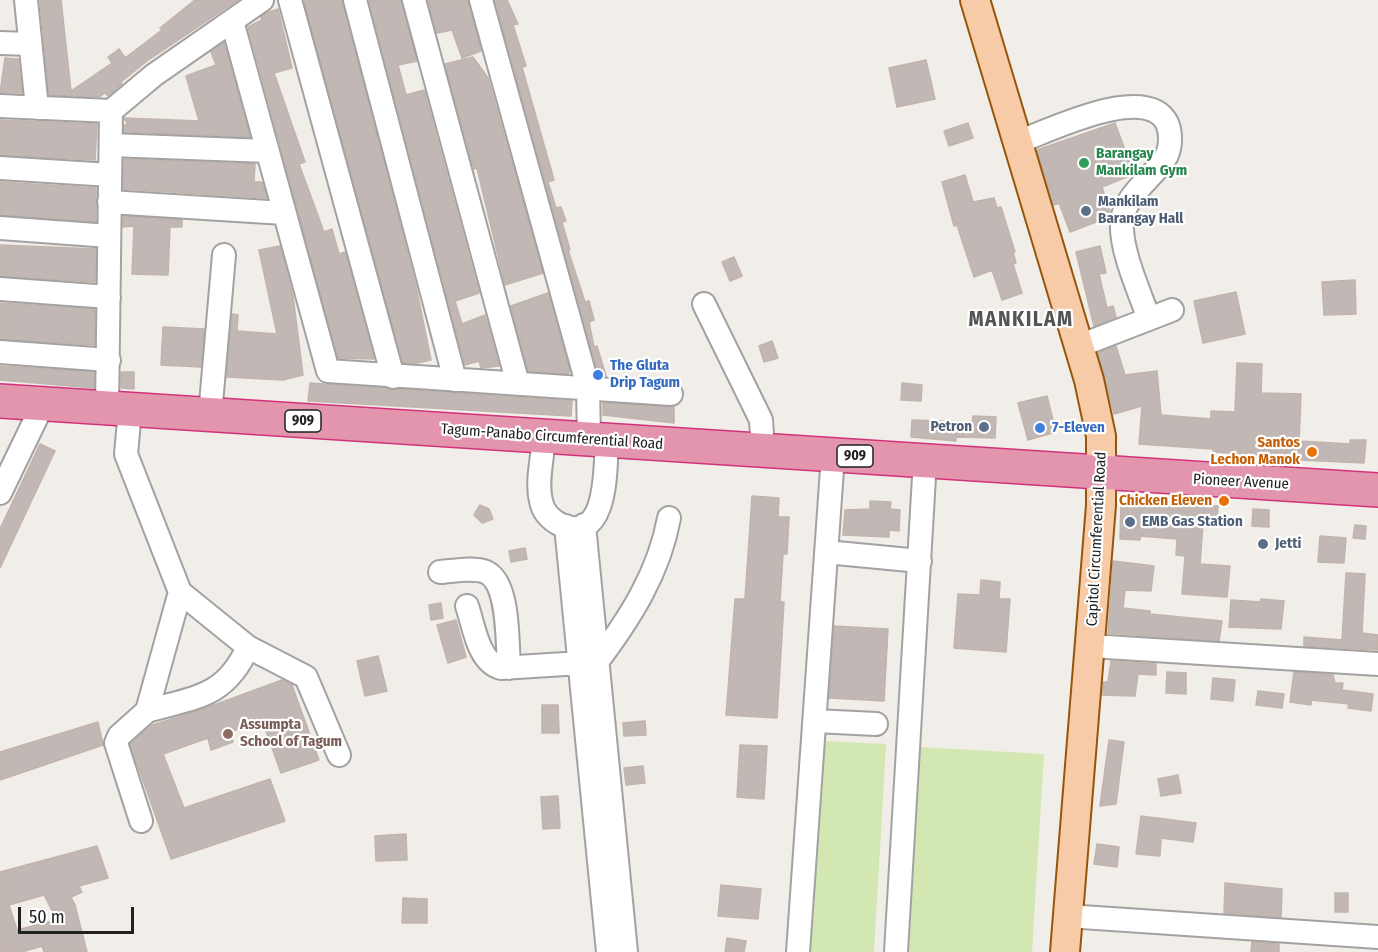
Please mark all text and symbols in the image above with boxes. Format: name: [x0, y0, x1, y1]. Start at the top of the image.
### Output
place label: Barangay Mankilam Gym: [1096, 145, 1187, 180]
marker: Barangay Mankilam Gym: [1077, 156, 1091, 170]
place label: Mankilam Barangay Hall: [1098, 193, 1183, 228]
marker: Mankilam Barangay Hall: [1079, 204, 1093, 218]
district label: MANKILAM: [968, 307, 1074, 333]
place label: The Gluta Drip Tagum: [610, 357, 680, 392]
marker: The Gluta Drip Tagum: [591, 368, 605, 382]
road number: 909: [285, 410, 321, 432]
place label: Petron: [930, 418, 972, 436]
place label: 7-Eleven: [1052, 419, 1105, 437]
street label: Tagum-Panabo Circumferential Road: [440, 420, 664, 454]
marker: Petron: [977, 420, 991, 434]
marker: 7-Eleven: [1033, 421, 1047, 435]
place label: Santos Lechon Manok: [1211, 434, 1300, 469]
road number: 909: [837, 445, 873, 467]
marker: Santos Lechon Manok: [1305, 445, 1319, 459]
street label: Capitol Circumferential Road: [1083, 451, 1111, 627]
street label: Pioneer Avenue: [1193, 470, 1289, 494]
place label: Chicken Eleven: [1119, 492, 1212, 510]
marker: Chicken Eleven: [1217, 494, 1231, 508]
place label: EMB Gas Station: [1142, 513, 1243, 531]
marker: EMB Gas Station: [1123, 515, 1137, 529]
place label: Jetti: [1275, 535, 1301, 553]
marker: Jetti: [1256, 537, 1270, 551]
place label: Assumpta School of Tagum: [240, 716, 342, 751]
marker: Assumpta School of Tagum: [221, 727, 235, 741]
scale bar: [21, 895, 136, 933]
text: 50 m: [29, 906, 65, 928]

